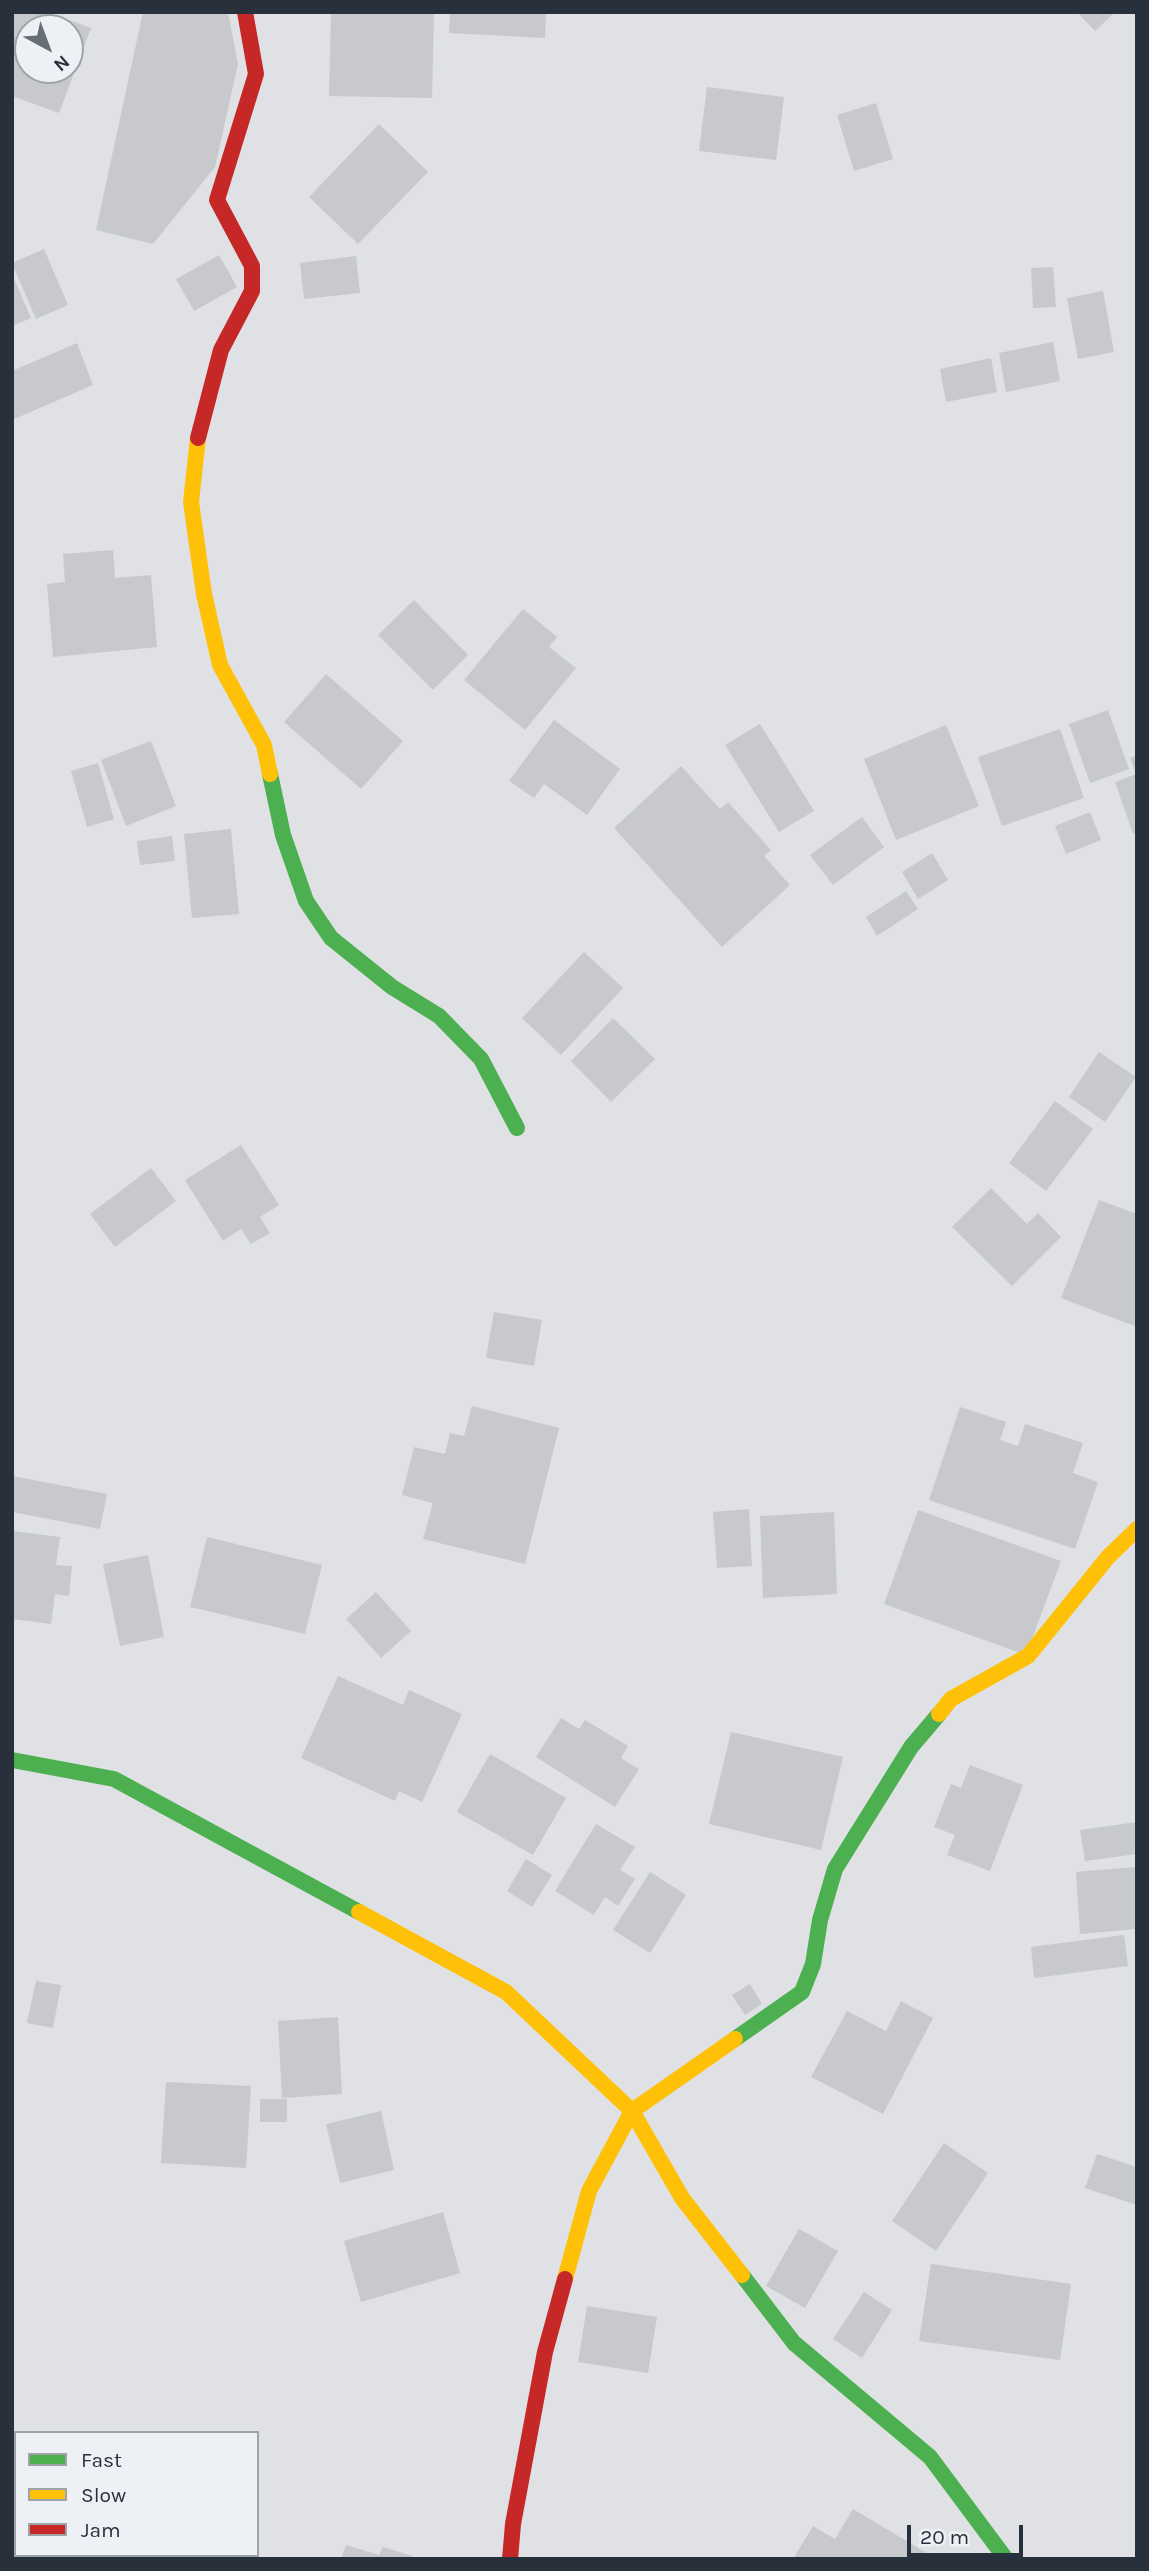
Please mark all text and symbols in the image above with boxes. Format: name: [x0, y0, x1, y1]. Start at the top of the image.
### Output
north arrow: [14, 14, 84, 84]
text: N: [49, 51, 74, 76]
legend: [14, 2431, 259, 2557]
text: Fast: [81, 2448, 122, 2472]
text: Slow: [81, 2483, 126, 2507]
scale bar: [911, 2512, 1026, 2556]
text: Jam: [81, 2518, 121, 2542]
text: 20 m: [920, 2525, 969, 2549]

